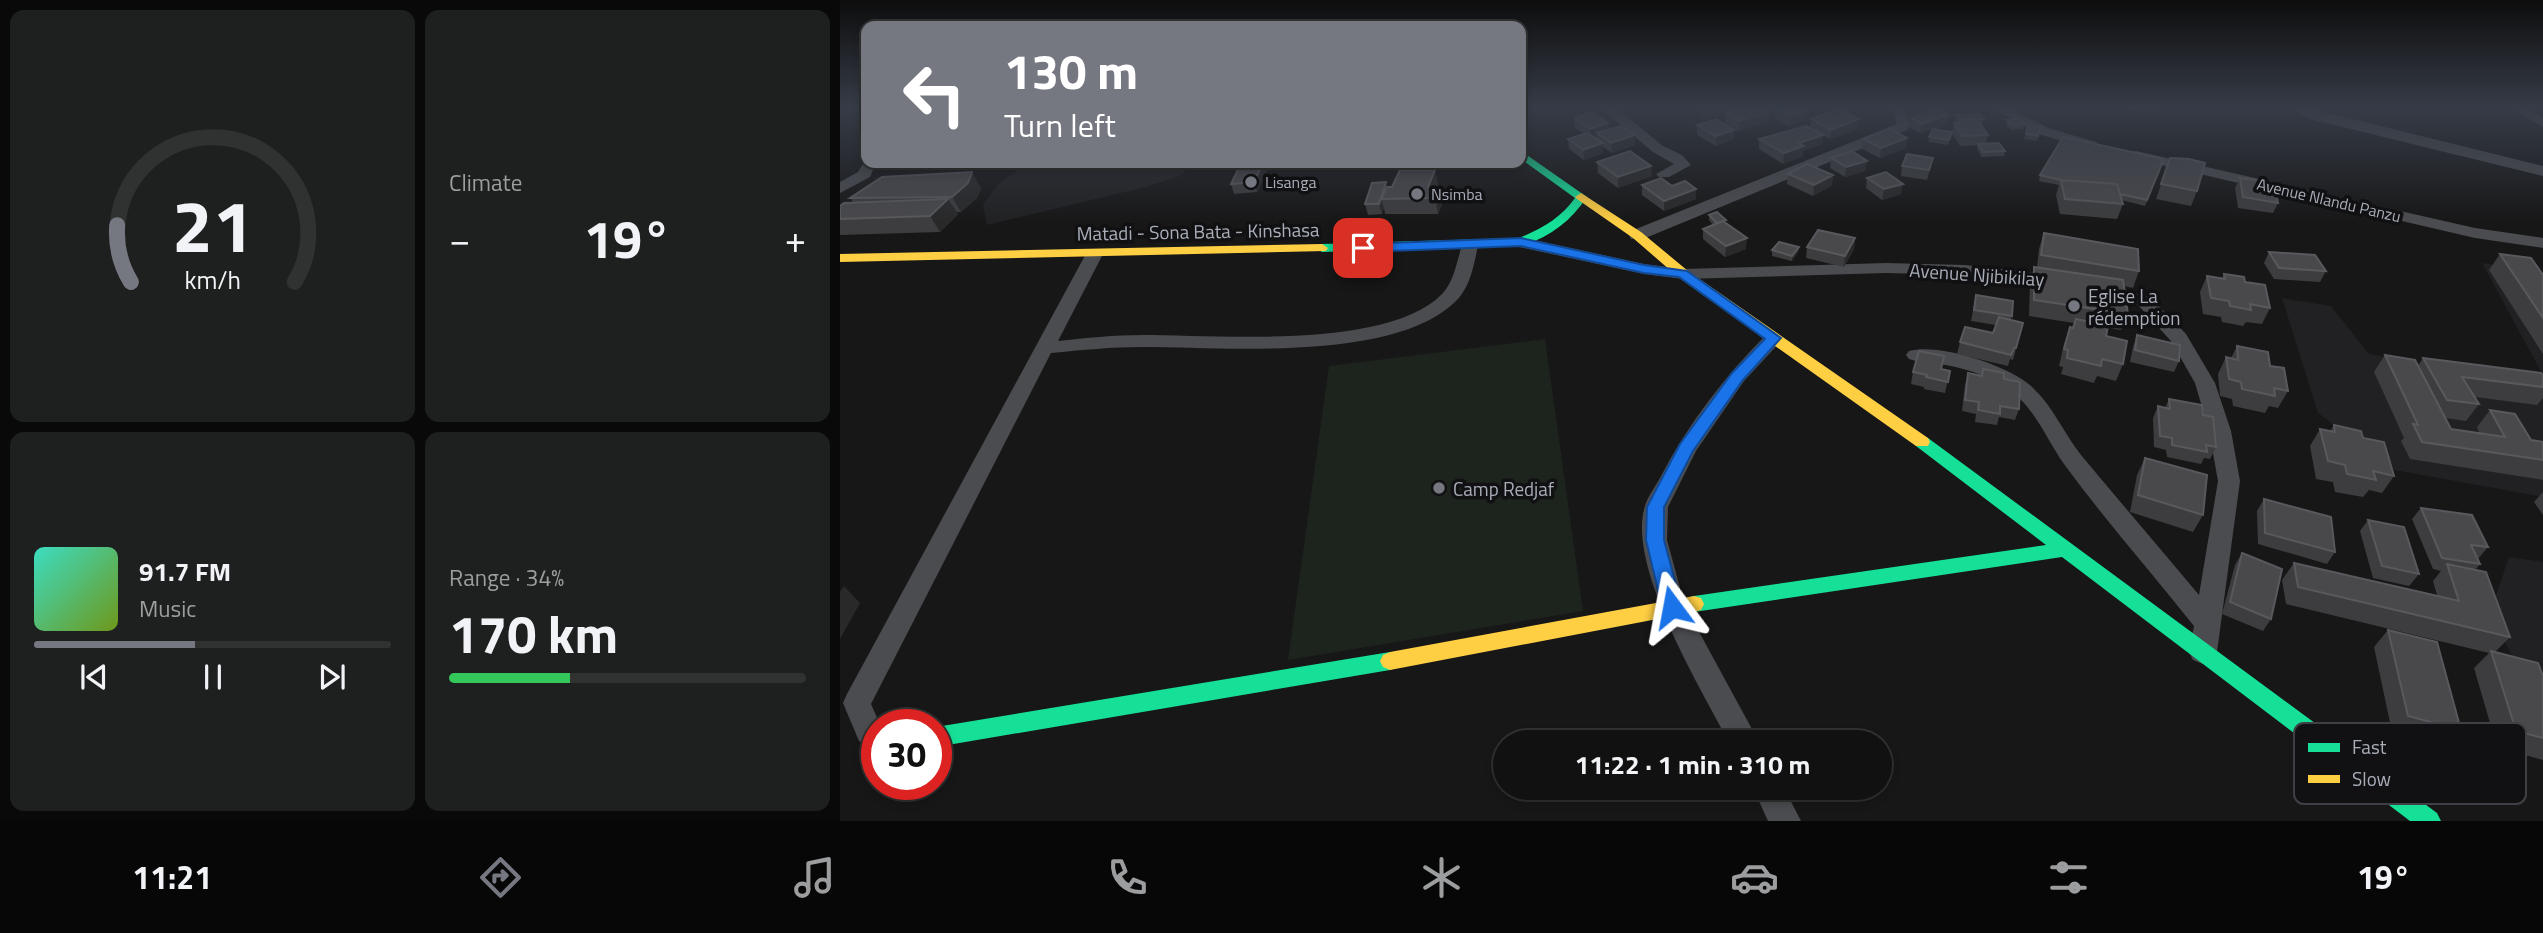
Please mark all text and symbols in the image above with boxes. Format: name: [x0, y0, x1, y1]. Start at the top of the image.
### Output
text: 130 m: [1004, 33, 1138, 108]
icon: left: [889, 49, 980, 140]
text: Turn left: [1004, 101, 1116, 149]
text: Climate: [449, 165, 522, 200]
text: 21: [172, 170, 253, 280]
place label: Lisanga: [1265, 170, 1316, 194]
street label: Avenue Nlandu Panzu: [2255, 172, 2403, 228]
marker: Lisanga: [1243, 174, 1259, 190]
place label: Nsimba: [1431, 182, 1483, 206]
marker: Nsimba: [1409, 186, 1425, 202]
text: 19°: [584, 199, 671, 278]
text: −: [449, 210, 470, 268]
text: +: [785, 210, 806, 268]
street label: Matadi - Sona Bata - Kinshasa: [1076, 214, 1320, 248]
pin: [1333, 218, 1393, 278]
icon: arrive: [1344, 229, 1382, 267]
street label: Avenue Njibikilay: [1909, 255, 2045, 293]
text: km/h: [184, 261, 241, 299]
place label: Eglise La rédemption: [2088, 281, 2181, 332]
marker: Eglise La rédemption: [2066, 298, 2082, 314]
place label: Camp Redjaf: [1453, 474, 1555, 503]
marker: Camp Redjaf: [1431, 480, 1447, 496]
text: 91.7 FM: [139, 552, 231, 591]
text: Range · 34%: [449, 560, 564, 595]
position arrow: [1635, 570, 1709, 644]
text: Music: [139, 591, 196, 626]
text: 170 km: [449, 594, 618, 673]
icon: previous: [75, 658, 113, 696]
icon: pause: [194, 658, 232, 696]
icon: next: [313, 658, 351, 696]
speed limit sign: 30: [861, 709, 952, 800]
legend: [2294, 723, 2526, 804]
text: Fast: [2352, 732, 2387, 761]
text: 11:22 · 1 min · 310 m: [1575, 745, 1810, 784]
text: Slow: [2352, 764, 2391, 793]
text: 11:21: [132, 853, 212, 901]
icon: directions: [476, 853, 525, 902]
icon: music: [790, 853, 839, 902]
icon: phone: [1103, 853, 1152, 902]
icon: climate: [1417, 853, 1466, 902]
icon: car: [1730, 853, 1779, 902]
icon: filters: [2044, 853, 2093, 902]
text: 19°: [2357, 853, 2411, 901]

